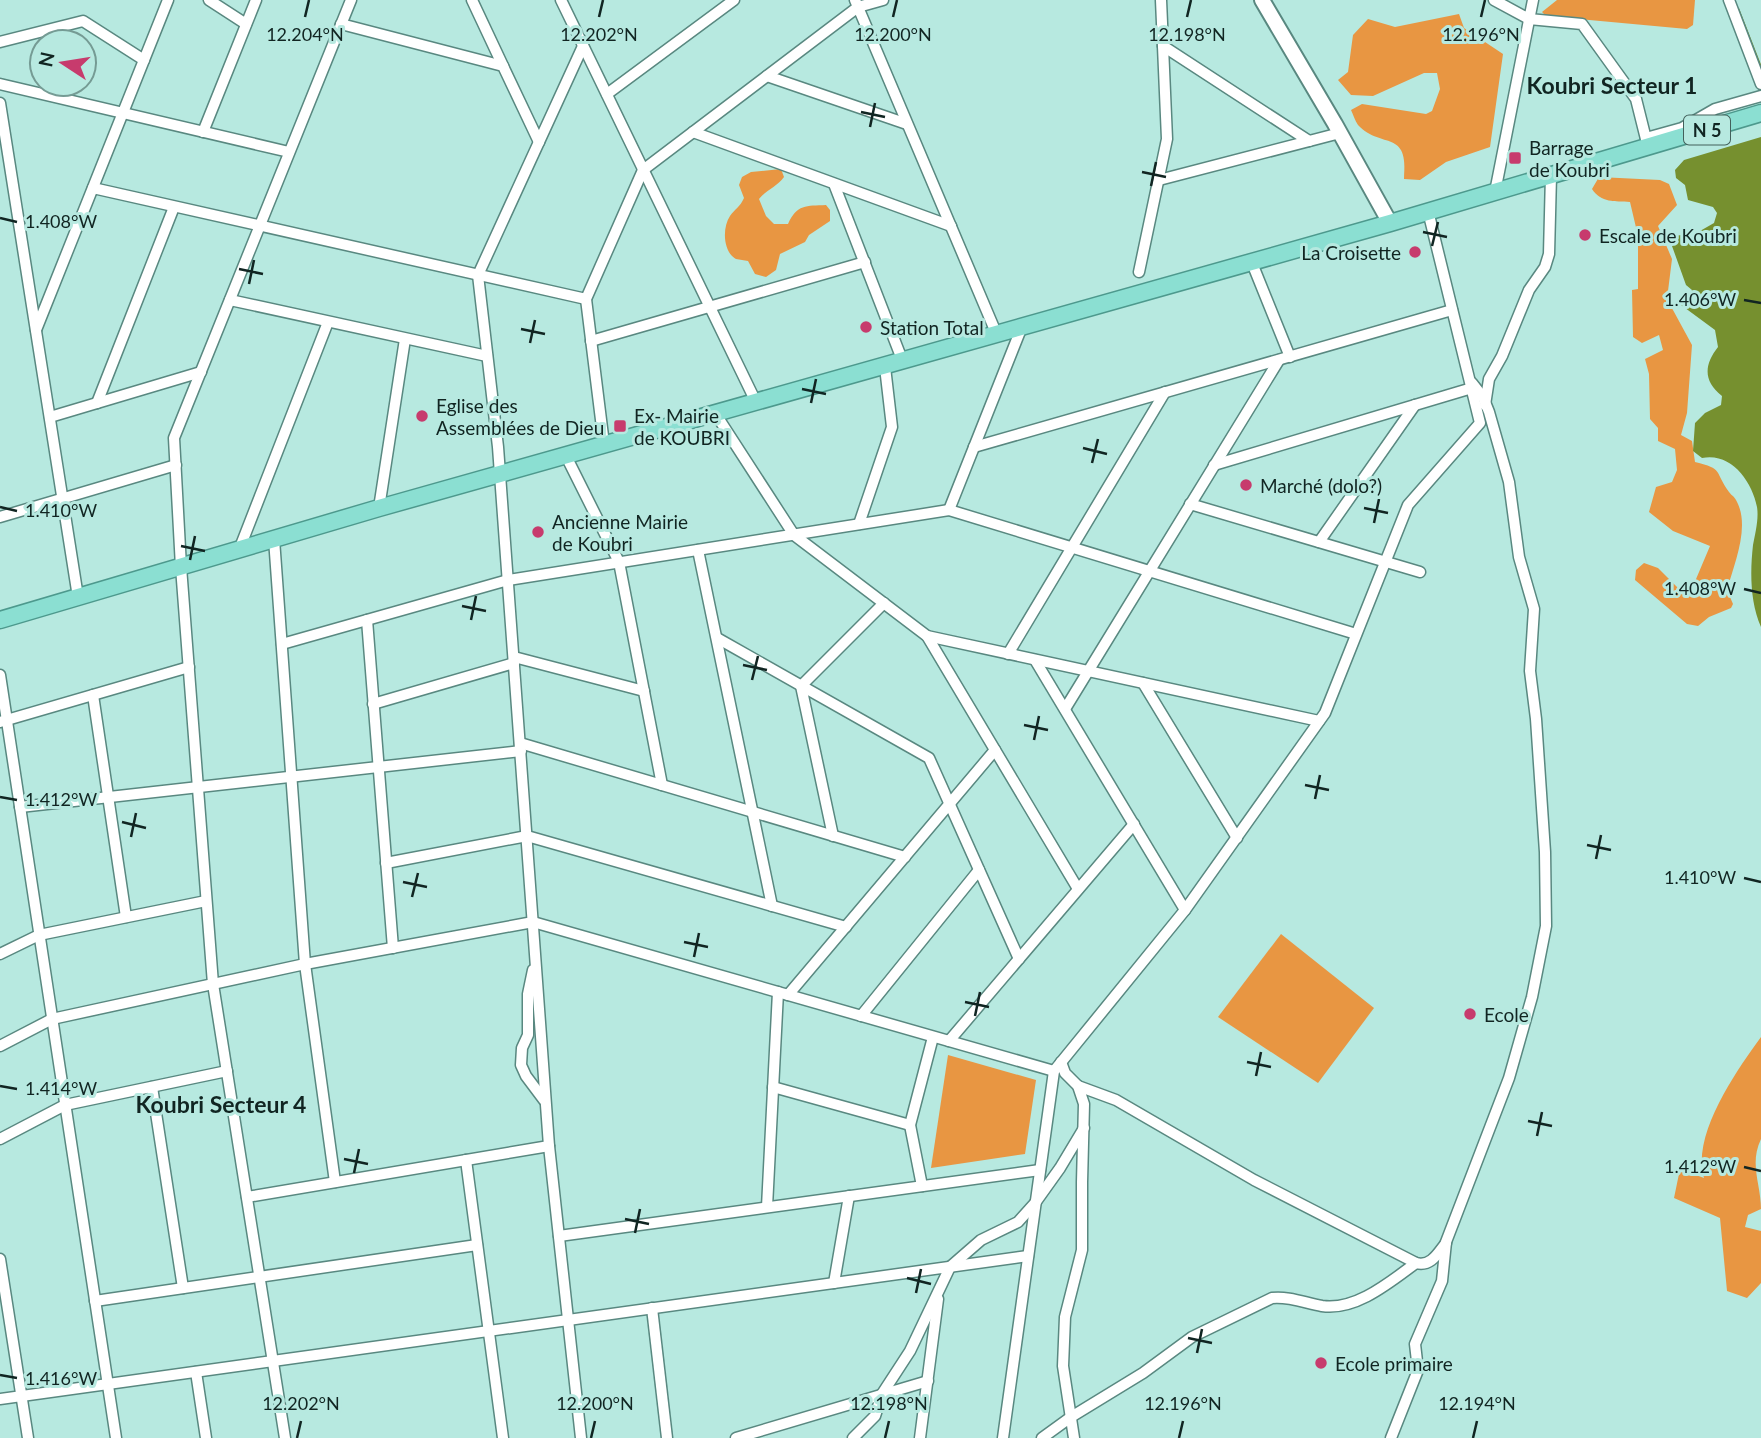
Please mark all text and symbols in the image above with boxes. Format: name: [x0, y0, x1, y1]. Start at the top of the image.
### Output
text: 12.204°N: [266, 23, 344, 45]
text: 12.202°N: [560, 23, 638, 45]
text: 12.200°N: [854, 23, 932, 45]
text: 12.198°N: [1148, 23, 1226, 45]
text: 12.196°N: [1442, 23, 1520, 45]
north arrow: [28, 28, 98, 98]
text: N: [33, 50, 59, 69]
district label: Koubri Secteur 1: [1527, 71, 1697, 99]
road number: N 5: [1684, 116, 1730, 145]
place label: Barrage de Koubri: [1529, 136, 1610, 181]
marker: Barrage de Koubri: [1507, 150, 1523, 166]
text: 1.408°W: [25, 210, 97, 232]
place label: Escale de Koubri: [1599, 224, 1737, 247]
marker: Escale de Koubri: [1577, 227, 1593, 243]
place label: La Croisette: [1301, 241, 1401, 264]
marker: La Croisette: [1407, 244, 1423, 260]
text: 1.406°W: [1664, 288, 1736, 310]
place label: Station Total: [880, 316, 984, 339]
marker: Station Total: [858, 319, 874, 335]
place label: Eglise des Assemblées de Dieu: [436, 394, 604, 439]
place label: Ex- Mairie de KOUBRI: [634, 404, 730, 449]
marker: Eglise des Assemblées de Dieu: [414, 408, 430, 424]
marker: Ex- Mairie de KOUBRI: [612, 418, 628, 434]
place label: Marché (dolo?): [1260, 474, 1382, 497]
marker: Marché (dolo?): [1238, 477, 1254, 493]
text: 1.410°W: [25, 499, 97, 521]
place label: Ancienne Mairie de Koubri: [552, 510, 688, 555]
marker: Ancienne Mairie de Koubri: [530, 524, 546, 540]
text: 1.408°W: [1664, 577, 1736, 599]
text: 1.412°W: [25, 788, 97, 810]
text: 1.410°W: [1664, 866, 1736, 888]
place label: Ecole: [1484, 1003, 1529, 1026]
marker: Ecole: [1462, 1006, 1478, 1022]
text: 1.414°W: [25, 1077, 97, 1099]
district label: Koubri Secteur 4: [136, 1090, 306, 1118]
text: 1.412°W: [1664, 1155, 1736, 1177]
place label: Ecole primaire: [1335, 1352, 1453, 1375]
marker: Ecole primaire: [1313, 1355, 1329, 1371]
text: 1.416°W: [25, 1367, 97, 1389]
text: 12.202°N: [262, 1392, 340, 1414]
text: 12.200°N: [556, 1392, 634, 1414]
text: 12.198°N: [850, 1392, 928, 1414]
text: 12.196°N: [1144, 1392, 1222, 1414]
text: 12.194°N: [1438, 1392, 1516, 1414]

